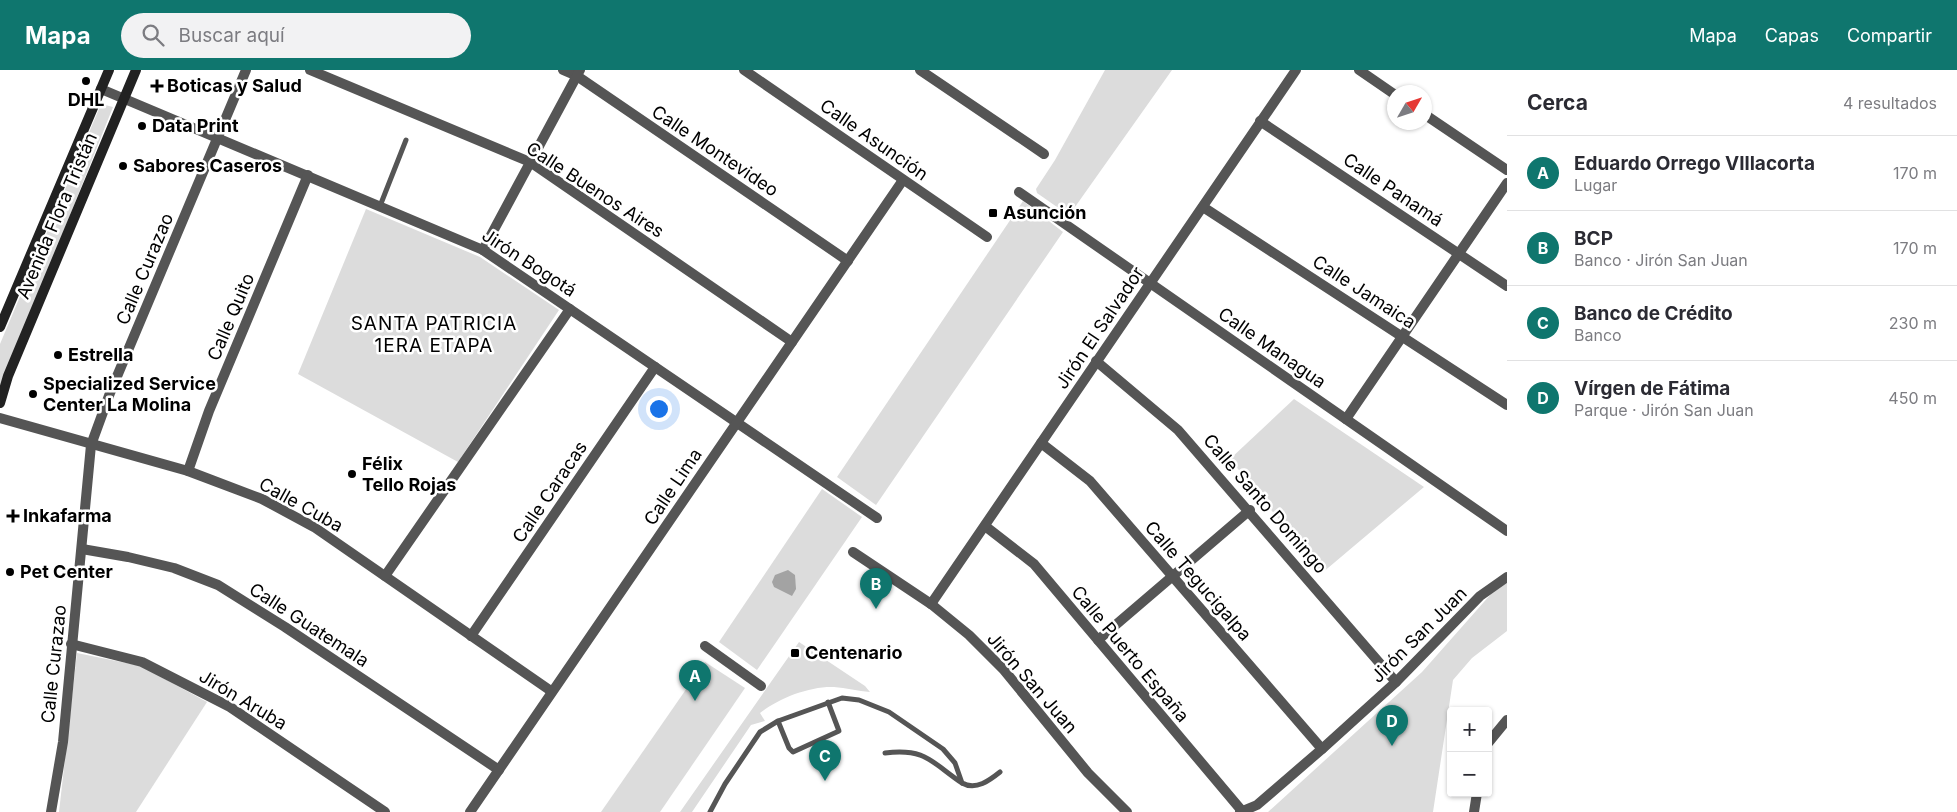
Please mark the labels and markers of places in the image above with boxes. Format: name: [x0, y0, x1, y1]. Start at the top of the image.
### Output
marker: DHL: [80, 75, 92, 87]
place label: Boticas y Salud: [167, 75, 302, 96]
marker: Boticas y Salud: [151, 80, 163, 92]
place label: DHL: [68, 89, 104, 110]
place label: Data Print: [152, 115, 239, 136]
marker: Data Print: [136, 120, 148, 132]
place label: Sabores Caseros: [133, 155, 282, 176]
marker: Sabores Caseros: [117, 160, 129, 172]
place label: Asunción: [1003, 202, 1086, 223]
marker: Asunción: [987, 207, 999, 219]
place label: Estrella: [68, 344, 133, 365]
marker: Estrella: [52, 349, 64, 361]
place label: Specialized Service Center La Molina: [43, 373, 216, 415]
marker: Specialized Service Center La Molina: [27, 388, 39, 400]
place label: Félix Tello Rojas: [362, 453, 456, 495]
marker: Félix Tello Rojas: [346, 468, 358, 480]
place label: Inkafarma: [23, 505, 112, 526]
marker: Inkafarma: [7, 510, 19, 522]
place label: Pet Center: [20, 561, 113, 582]
marker: Pet Center: [4, 566, 16, 578]
pin: B: [860, 568, 892, 609]
place label: Centenario: [805, 642, 902, 663]
marker: Centenario: [789, 647, 801, 659]
pin: A: [679, 660, 711, 701]
pin: D: [1376, 705, 1408, 746]
pin: C: [809, 740, 841, 781]

